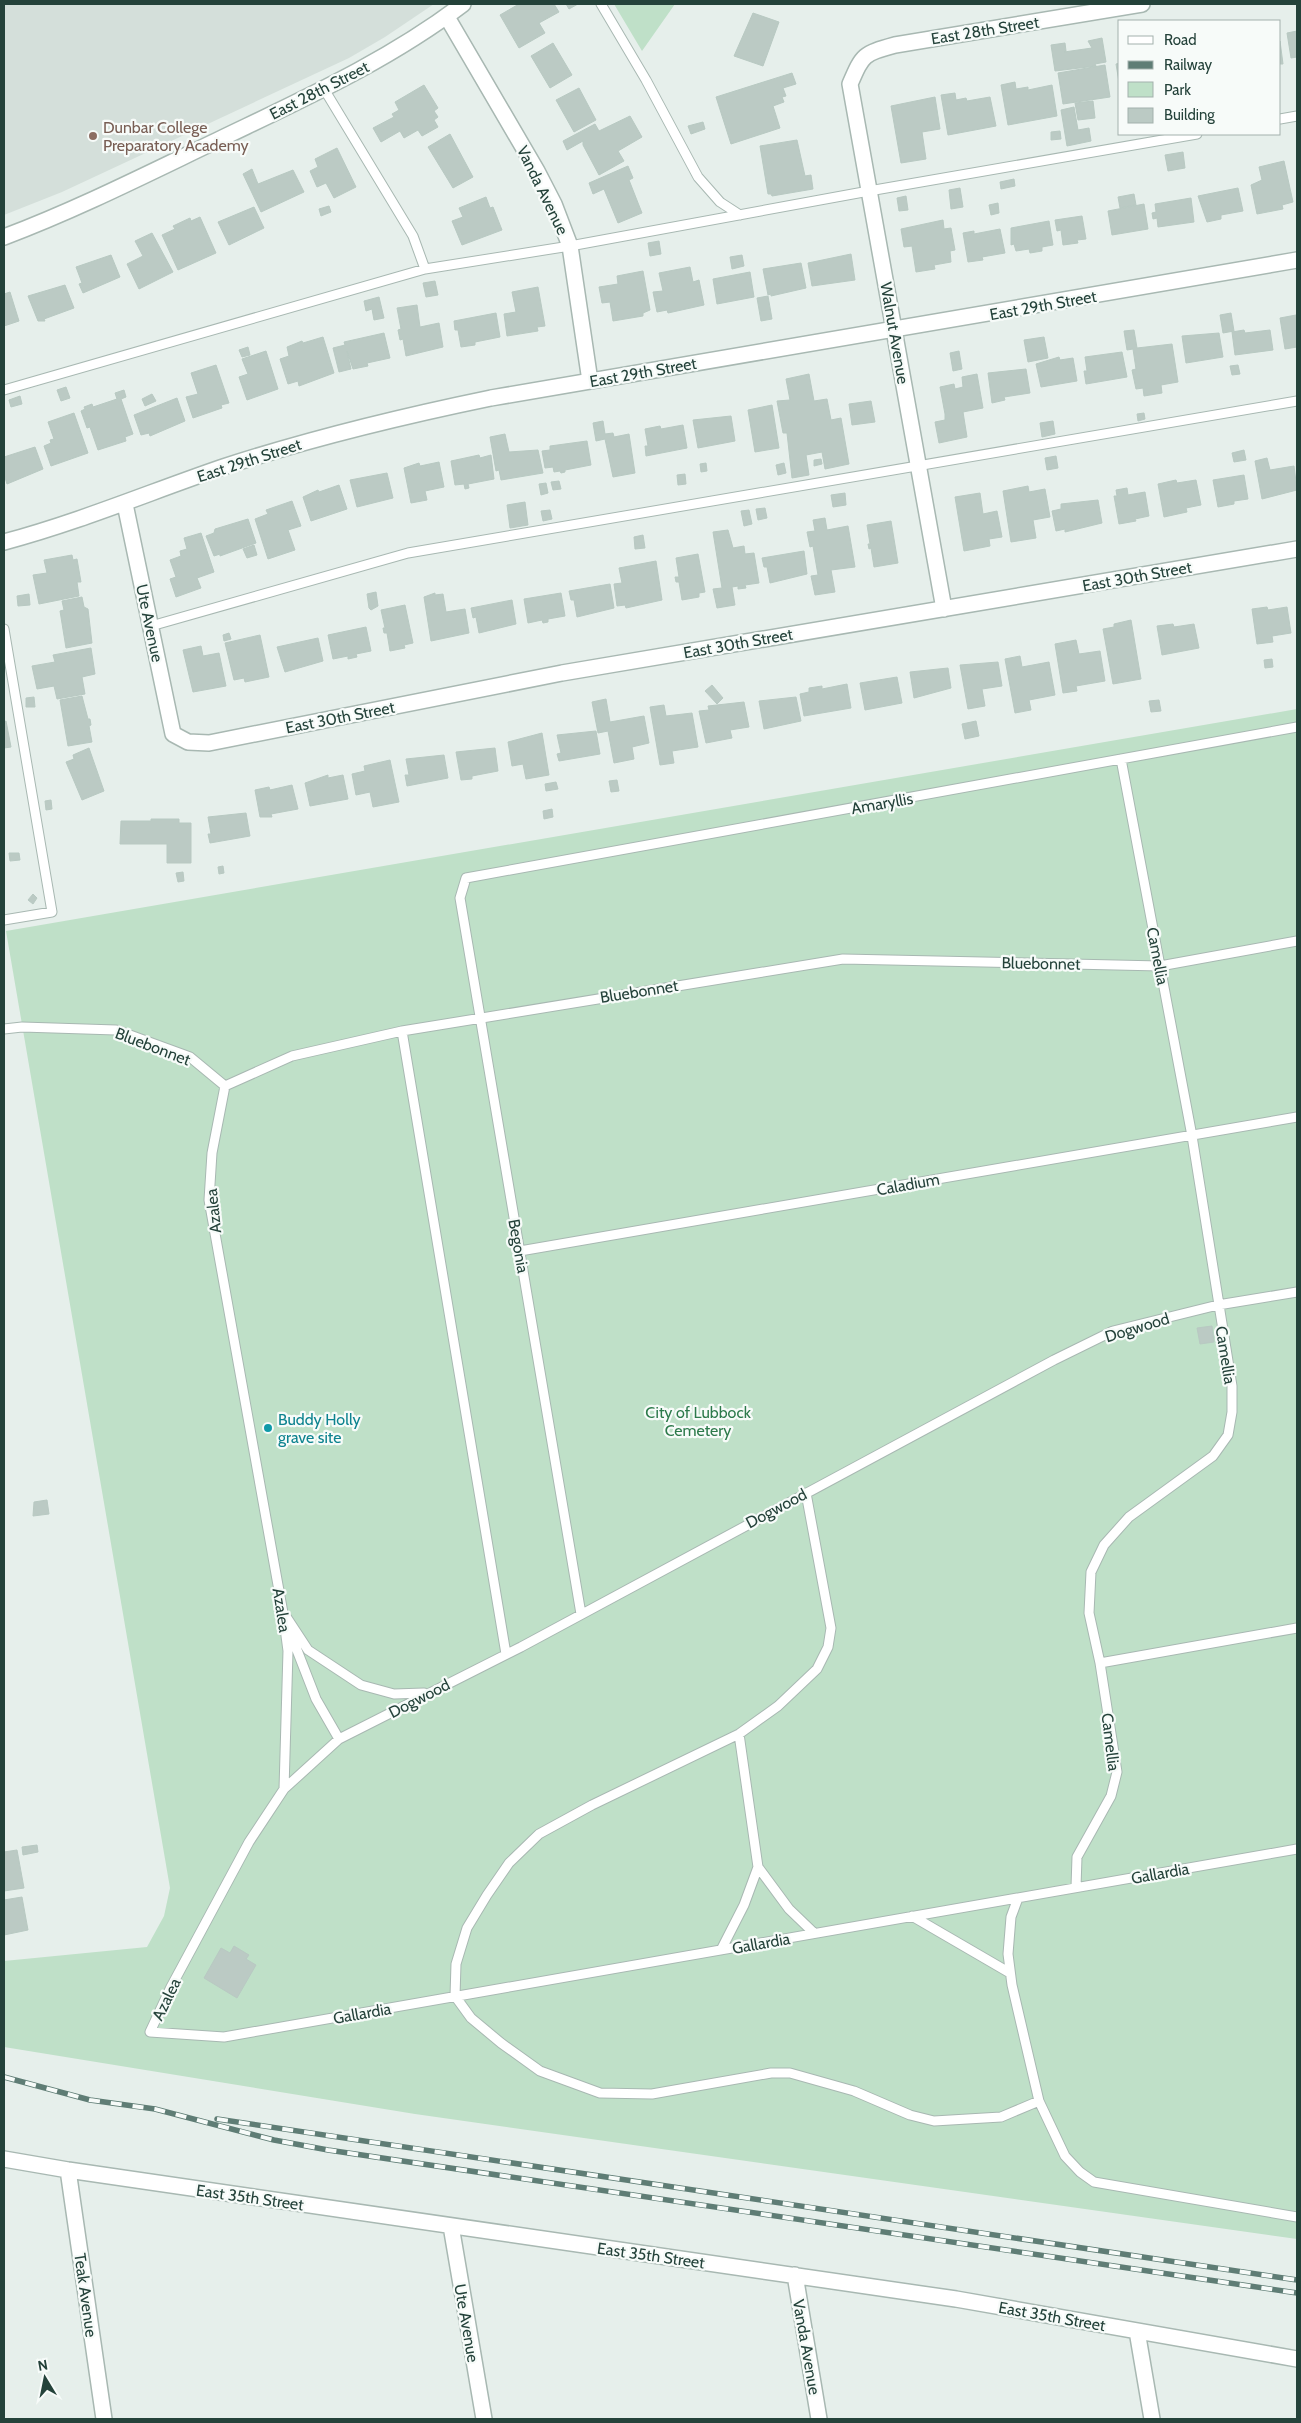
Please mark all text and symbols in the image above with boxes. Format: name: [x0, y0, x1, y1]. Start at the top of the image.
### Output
street label: East 28th Street: [930, 12, 1041, 48]
legend: [1118, 20, 1281, 135]
text: Road: [1164, 31, 1197, 49]
text: Railway: [1164, 56, 1213, 74]
street label: East 28th Street: [266, 57, 373, 124]
text: Park: [1164, 81, 1191, 99]
text: Building: [1164, 106, 1215, 124]
place label: Dunbar College Preparatory Academy: [103, 118, 249, 155]
marker: Dunbar College Preparatory Academy: [87, 130, 99, 142]
street label: Vanda Avenue: [513, 143, 572, 238]
street label: Walnut Avenue: [876, 281, 913, 385]
street label: East 29th Street: [988, 287, 1099, 324]
street label: East 29th Street: [588, 354, 699, 391]
street label: East 29th Street: [195, 435, 304, 486]
street label: East 30th Street: [1081, 557, 1194, 595]
street label: Ute Avenue: [132, 582, 167, 664]
street label: East 30th Street: [682, 624, 795, 662]
street label: East 30th Street: [284, 697, 397, 737]
street label: Amaryllis: [850, 789, 915, 818]
street label: Camellia: [1143, 926, 1172, 987]
street label: Bluebonnet: [1001, 953, 1081, 974]
street label: Bluebonnet: [599, 976, 680, 1007]
street label: Bluebonnet: [113, 1023, 194, 1070]
street label: Caladium: [875, 1170, 941, 1199]
street label: Azalea: [202, 1187, 225, 1234]
street label: Begonia: [504, 1218, 533, 1275]
street label: Dogwood: [1103, 1309, 1172, 1346]
street label: Camellia: [1212, 1325, 1240, 1386]
park label: City of Lubbock Cemetery: [645, 1403, 752, 1440]
place label: Buddy Holly grave site: [278, 1410, 361, 1447]
marker: Buddy Holly grave site: [262, 1422, 274, 1434]
street label: Dogwood: [742, 1484, 810, 1532]
street label: Azalea: [269, 1587, 294, 1634]
street label: Dogwood: [385, 1675, 453, 1722]
street label: Camellia: [1098, 1712, 1124, 1773]
street label: Gallardia: [1130, 1859, 1191, 1888]
street label: Gallardia: [731, 1929, 792, 1958]
street label: Azalea: [148, 1975, 185, 2023]
street label: Gallardia: [332, 1999, 393, 2028]
street label: East 35th Street: [195, 2181, 305, 2215]
street label: East 35th Street: [596, 2239, 706, 2273]
street label: Teak Avenue: [70, 2252, 101, 2338]
street label: Ute Avenue: [450, 2282, 483, 2364]
street label: Vanda Avenue: [789, 2298, 824, 2396]
street label: East 35th Street: [997, 2298, 1107, 2335]
north arrow: [20, 2353, 70, 2403]
text: N: [36, 2355, 49, 2375]

